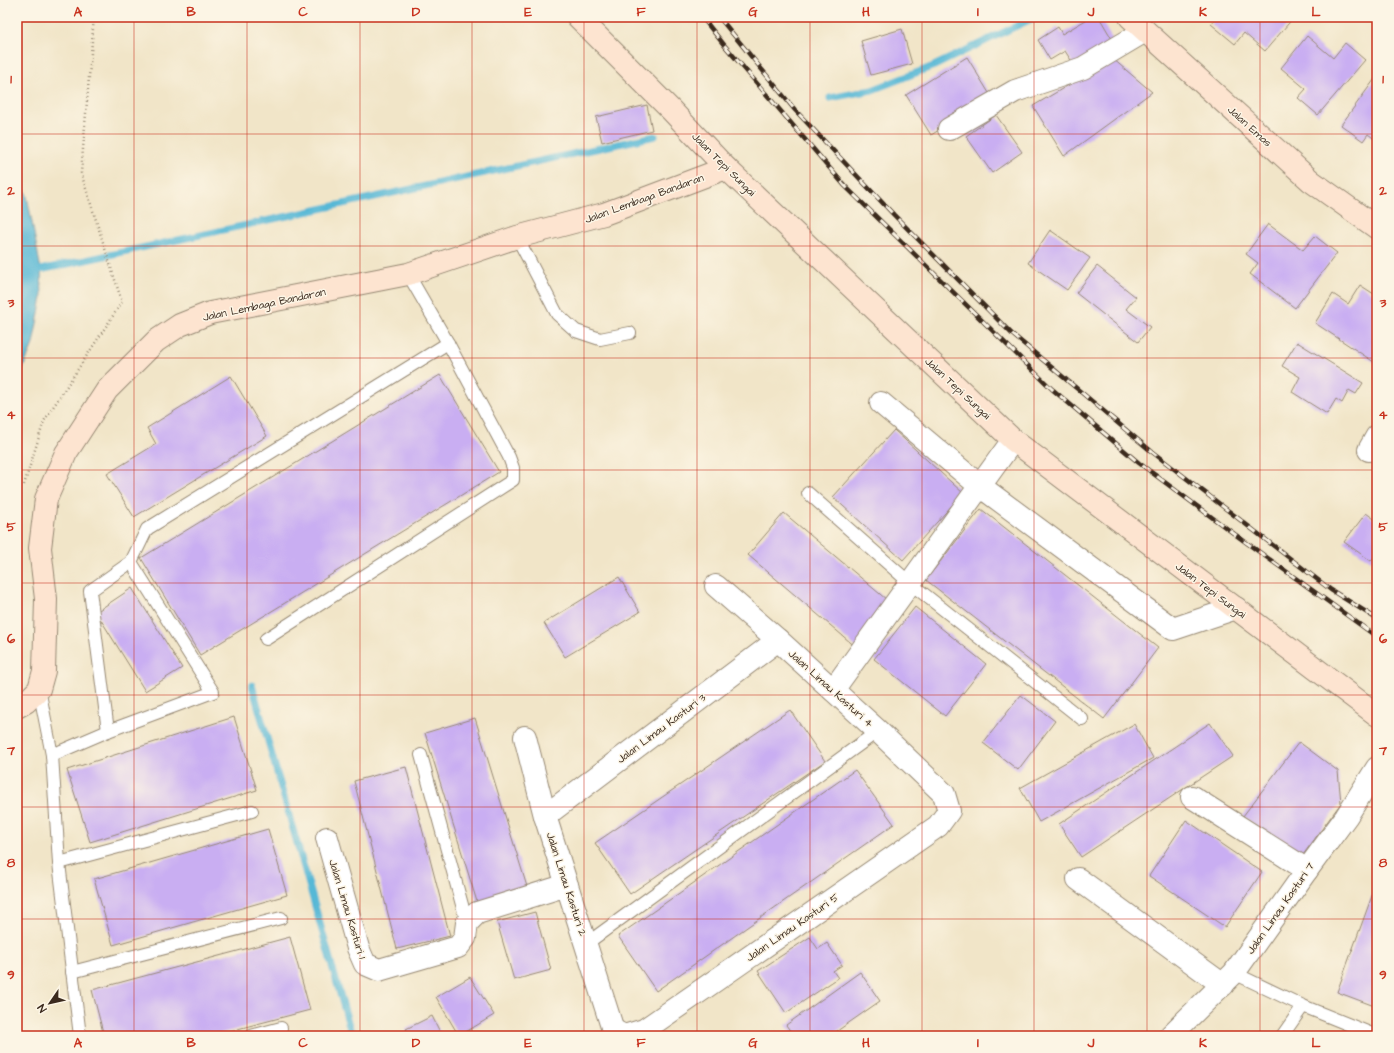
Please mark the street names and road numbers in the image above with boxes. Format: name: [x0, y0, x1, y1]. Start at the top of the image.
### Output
street label: Jalan Emas: [1224, 102, 1275, 151]
street label: Jalan Tepi Sungai: [688, 129, 759, 201]
street label: Jalan Lembaga Bandaran: [583, 170, 707, 228]
street label: Jalan Lembaga Bandaran: [201, 284, 328, 326]
street label: Jalan Tepi Sungai: [921, 354, 994, 424]
street label: Jalan Tepi Sungai: [1172, 559, 1249, 623]
street label: Jalan Limau Kasturi 4: [785, 646, 877, 731]
street label: Jalan Limau Kasturi 3: [614, 690, 709, 767]
street label: Jalan Limau Kasturi 2: [543, 830, 591, 939]
street label: Jalan Limau Kasturi 1: [325, 857, 370, 961]
street label: Jalan Limau Kasturi 7: [1243, 859, 1318, 957]
street label: Jalan Limau Kasturi 5: [743, 890, 842, 965]

